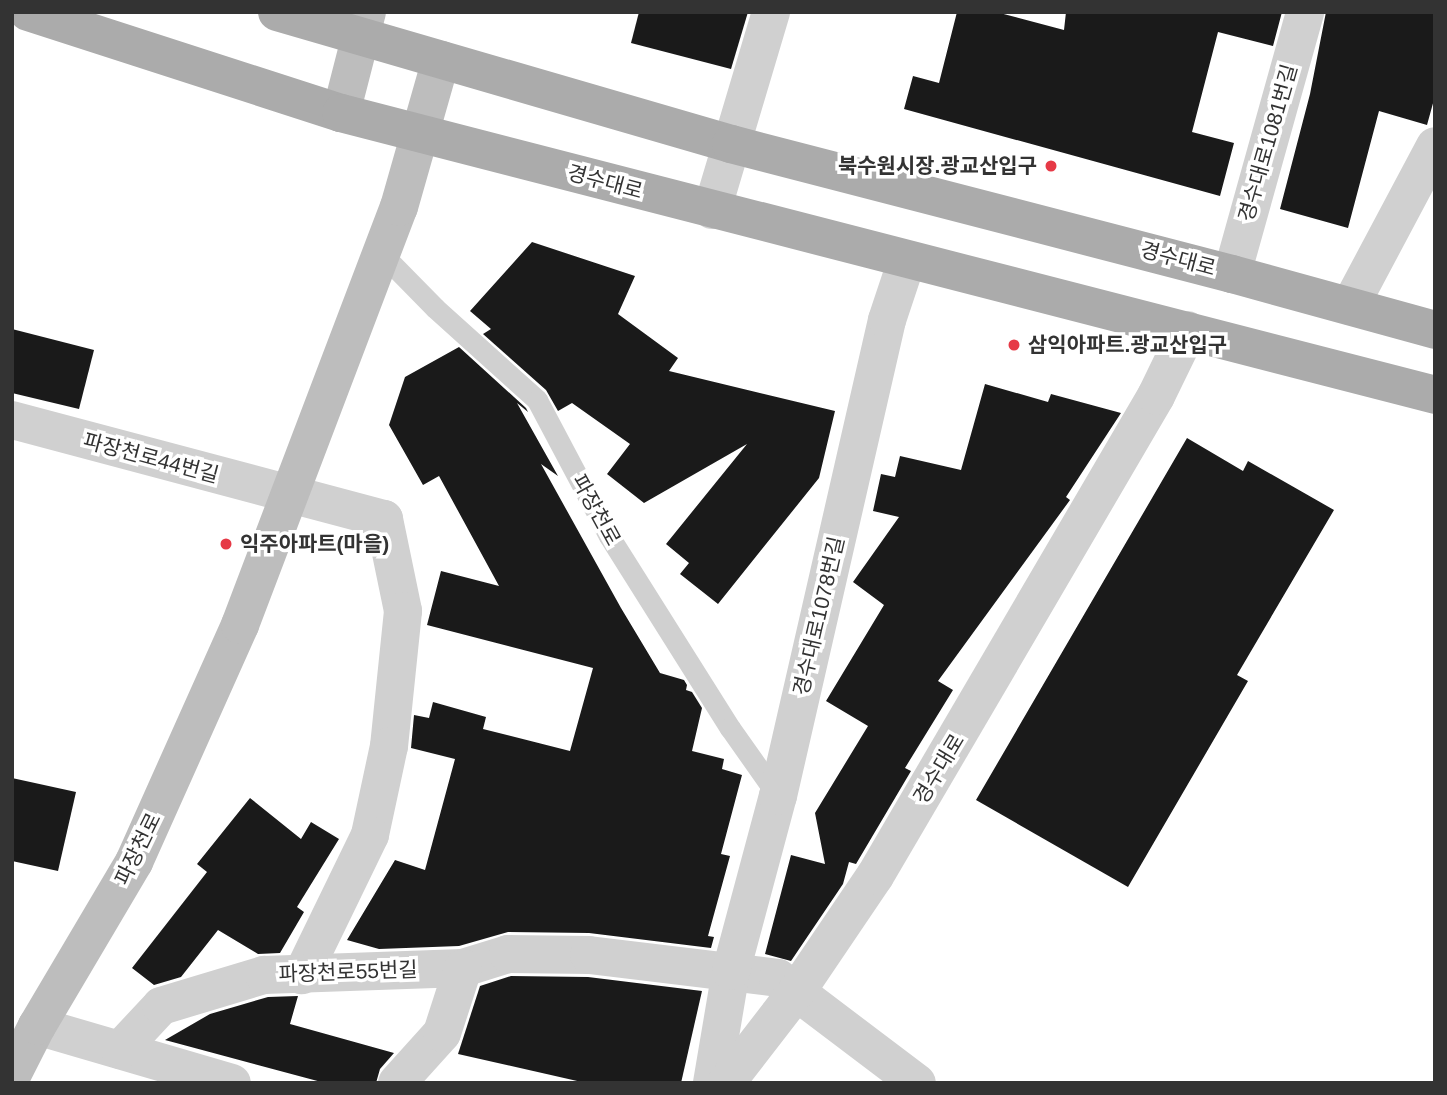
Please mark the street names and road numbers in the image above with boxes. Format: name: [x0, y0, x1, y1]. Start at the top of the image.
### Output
street label: 경수대로1081번길: [1233, 61, 1303, 225]
street label: 경수대로: [564, 160, 646, 204]
street label: 경수대로: [1137, 237, 1219, 281]
street label: 파장천로44번길: [80, 428, 222, 488]
street label: 파장천로: [566, 470, 626, 550]
street label: 경수대로1078번길: [788, 534, 850, 698]
street label: 경수대로: [908, 729, 970, 809]
street label: 파장천로: [110, 809, 166, 889]
street label: 파장천로55번길: [278, 957, 418, 987]

